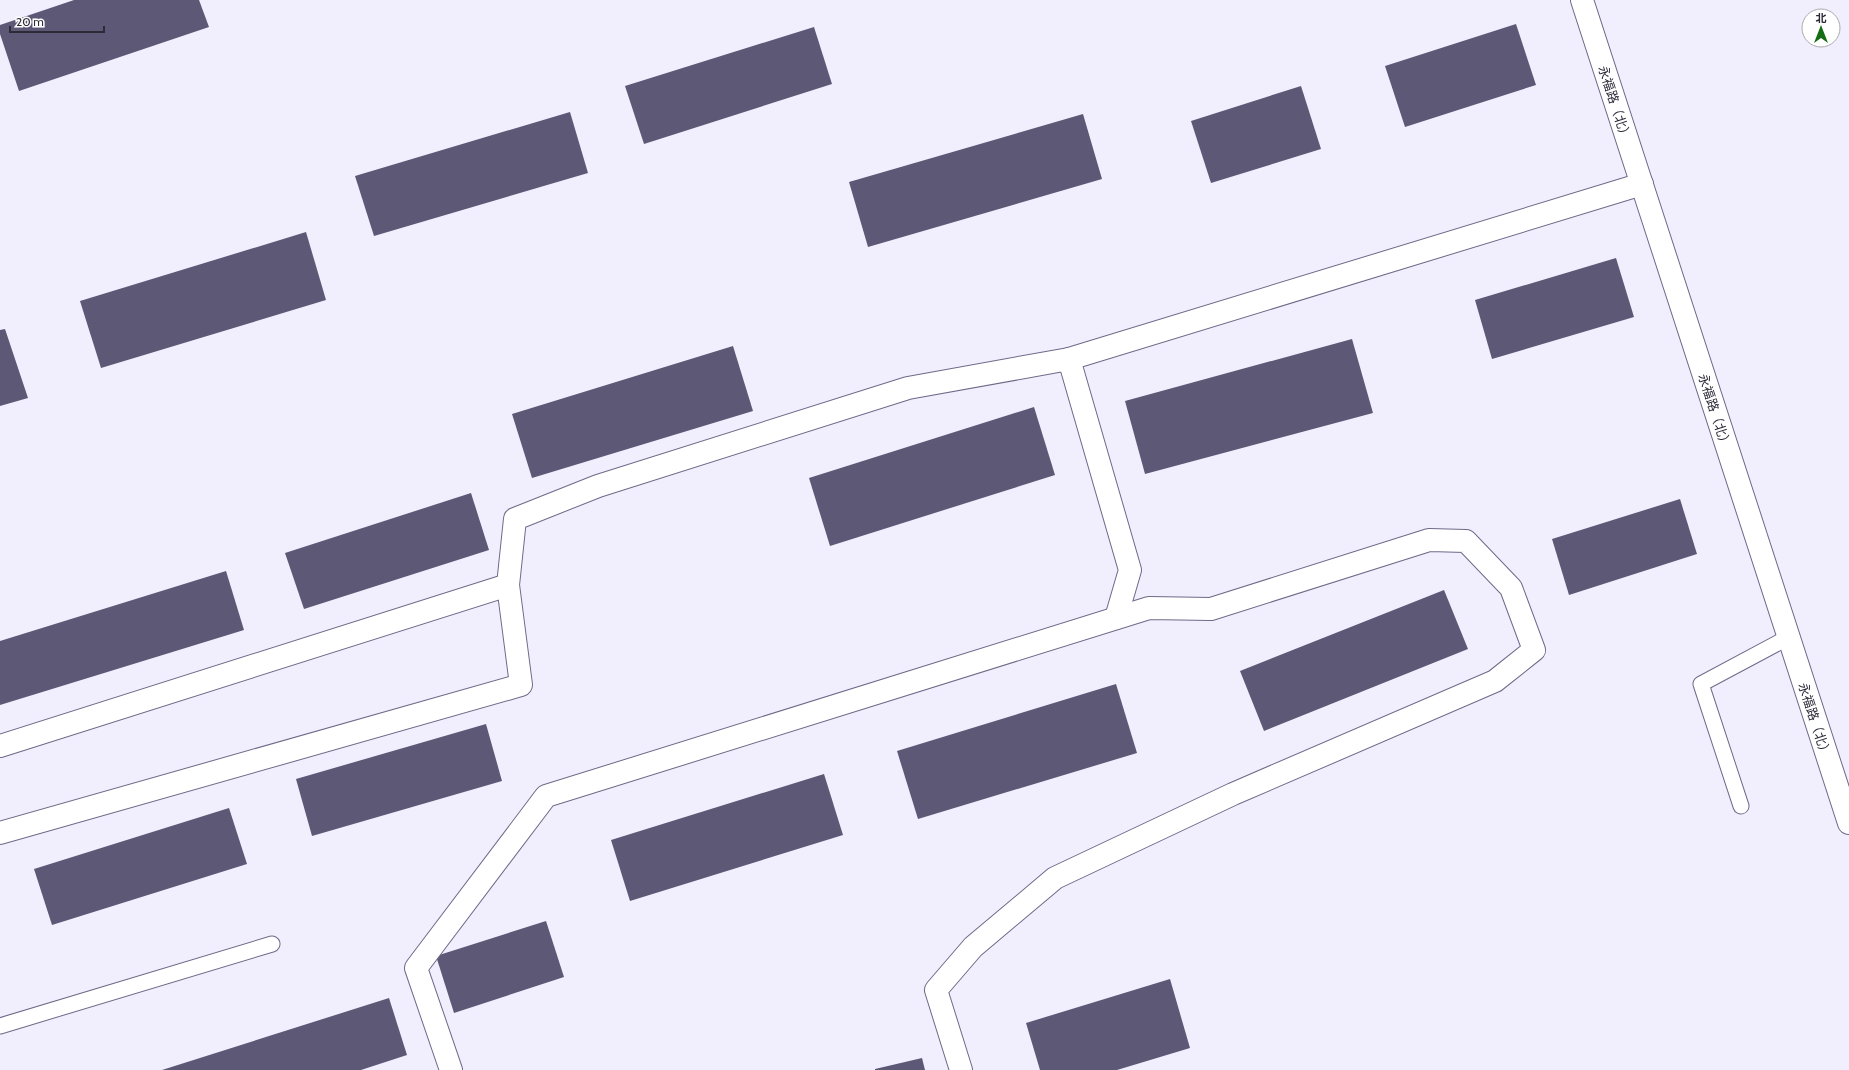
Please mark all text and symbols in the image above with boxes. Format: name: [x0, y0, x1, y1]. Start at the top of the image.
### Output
scale bar: [10, 8, 104, 34]
north arrow: [1801, 8, 1841, 48]
text: 北: [1816, 11, 1827, 25]
text: 20 m: [16, 14, 44, 29]
street label: 永福路（北）: [1595, 63, 1635, 143]
street label: 永福路（北）: [1695, 371, 1735, 451]
street label: 永福路（北）: [1795, 680, 1835, 760]

